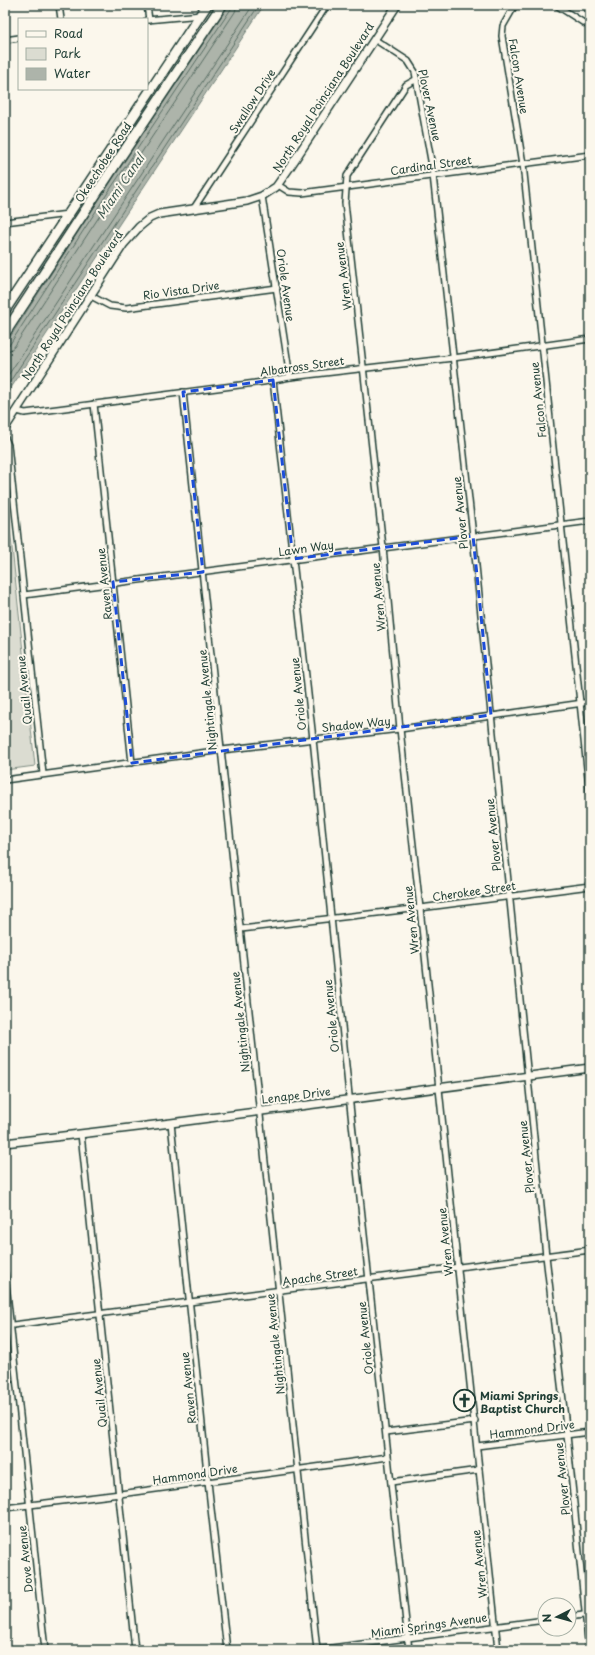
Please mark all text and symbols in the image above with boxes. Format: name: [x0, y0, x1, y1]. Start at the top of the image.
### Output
legend: [18, 18, 148, 90]
street label: North Royal Poinciana Boulevard: [268, 19, 378, 175]
text: Road: [54, 24, 83, 42]
street label: Falcon Avenue: [505, 37, 533, 115]
text: Park: [54, 44, 81, 62]
text: Water: [54, 64, 91, 82]
street label: Swallow Drive: [225, 65, 279, 137]
street label: Plover Avenue: [414, 67, 446, 143]
street label: Okeechobee Road: [71, 118, 135, 206]
water label: Miami Canal: [92, 149, 149, 222]
street label: Cardinal Street: [389, 151, 473, 179]
street label: North Royal Poinciana Boulevard: [17, 227, 127, 383]
street label: Wren Avenue: [330, 241, 356, 311]
street label: Oriole Avenue: [272, 247, 300, 323]
street label: Rio Vista Drive: [142, 276, 220, 304]
street label: Albatross Street: [259, 352, 346, 380]
street label: Falcon Avenue: [526, 361, 550, 439]
street label: Plover Avenue: [448, 476, 472, 550]
street label: Lawn Way: [277, 536, 335, 560]
street label: Raven Avenue: [92, 547, 116, 621]
street label: Wren Avenue: [367, 562, 389, 632]
street label: Nightingale Avenue: [193, 649, 221, 751]
street label: Quail Avenue: [12, 655, 36, 725]
street label: Oriole Avenue: [286, 657, 310, 731]
street label: Shadow Way: [321, 712, 391, 736]
street label: Plover Avenue: [481, 798, 505, 872]
street label: Cherokee Street: [431, 877, 517, 905]
street label: Wren Avenue: [399, 885, 423, 955]
street label: Nightingale Avenue: [226, 971, 254, 1073]
street label: Oriole Avenue: [319, 979, 343, 1053]
street label: Lenape Drive: [260, 1082, 332, 1108]
street label: Plover Avenue: [514, 1120, 538, 1194]
street label: Wren Avenue: [433, 1207, 457, 1277]
street label: Apache Street: [281, 1262, 359, 1290]
street label: Nightingale Avenue: [261, 1293, 289, 1395]
street label: Oriole Avenue: [353, 1301, 377, 1375]
street label: Raven Avenue: [176, 1351, 200, 1425]
street label: Quail Avenue: [87, 1358, 111, 1428]
place label: Miami Springs Baptist Church: [480, 1387, 565, 1417]
church icon: Miami Springs Baptist Church: [452, 1388, 478, 1414]
street label: Hammond Drive: [488, 1415, 576, 1443]
street label: Plover Avenue: [550, 1442, 574, 1516]
street label: Hammond Drive: [151, 1460, 239, 1488]
street label: Dove Avenue: [13, 1525, 37, 1593]
street label: Wren Avenue: [467, 1529, 491, 1599]
north arrow: [537, 1597, 577, 1637]
street label: Miami Springs Avenue: [370, 1608, 488, 1642]
text: N: [538, 1613, 555, 1623]

